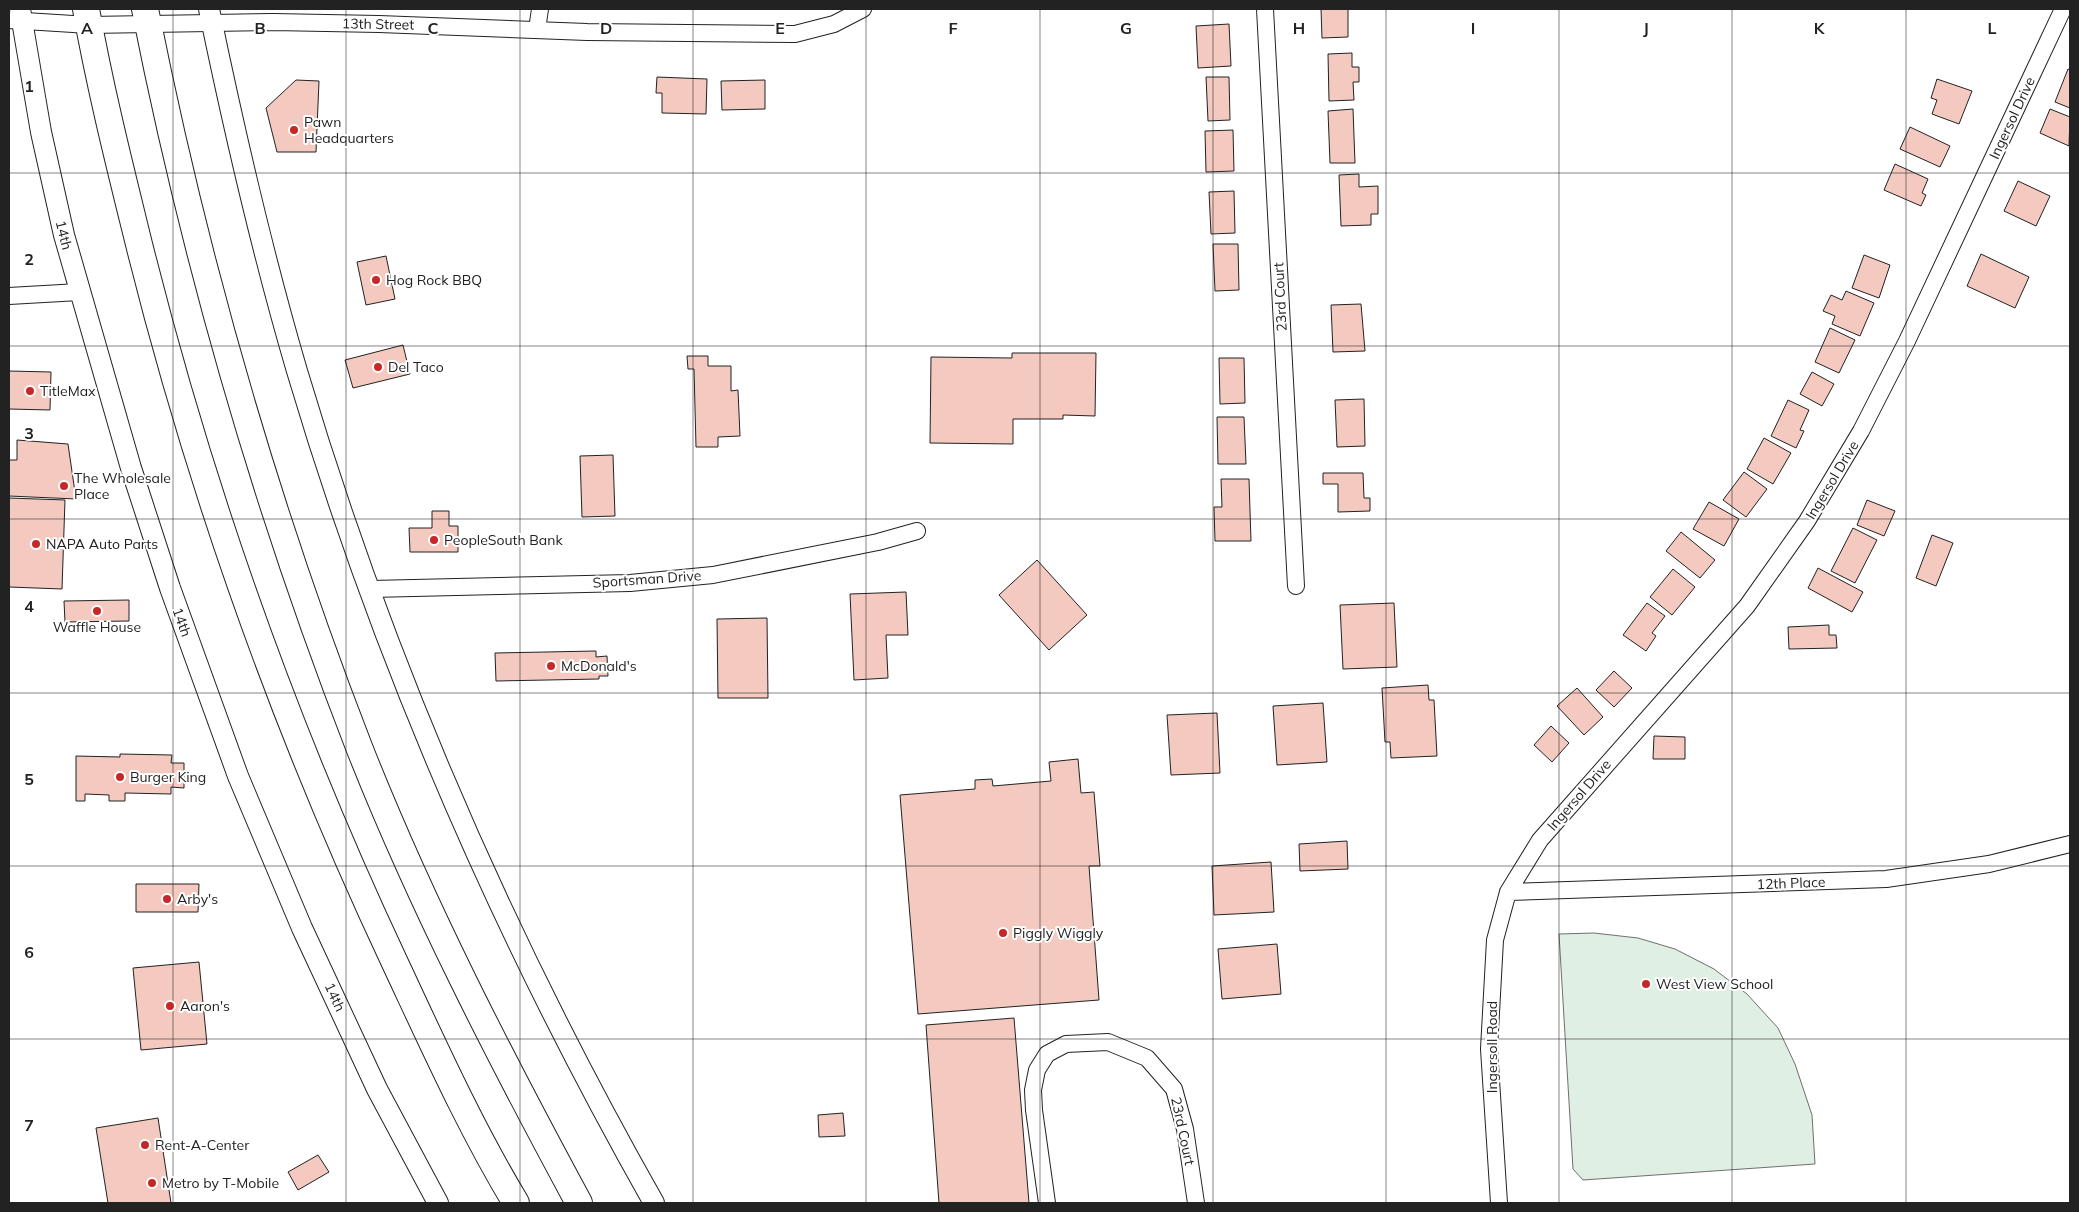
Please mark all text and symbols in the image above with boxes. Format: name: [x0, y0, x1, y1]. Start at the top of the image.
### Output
street label: 13th Street: [342, 14, 414, 34]
text: A: [81, 18, 93, 38]
text: B: [254, 18, 266, 38]
text: C: [428, 18, 439, 38]
text: D: [600, 18, 612, 38]
text: E: [775, 18, 785, 38]
text: F: [948, 18, 958, 38]
text: G: [1120, 18, 1132, 38]
text: H: [1293, 18, 1305, 38]
text: I: [1471, 18, 1475, 38]
text: J: [1643, 18, 1649, 38]
text: K: [1814, 18, 1826, 38]
text: L: [1988, 18, 1997, 38]
street label: Ingersol Drive: [1985, 74, 2039, 162]
text: 1: [24, 76, 34, 96]
place label: Pawn Headquarters: [304, 113, 394, 147]
marker: Pawn Headquarters: [288, 124, 300, 136]
street label: 14th: [52, 218, 76, 252]
text: 2: [24, 249, 34, 269]
street label: 23rd Court: [1269, 262, 1291, 332]
place label: Hog Rock BBQ: [386, 271, 482, 289]
marker: Hog Rock BBQ: [370, 274, 382, 286]
place label: Del Taco: [388, 358, 444, 376]
marker: Del Taco: [372, 361, 384, 373]
place label: TitleMax: [40, 382, 96, 400]
marker: TitleMax: [24, 385, 36, 397]
text: 3: [24, 423, 34, 443]
street label: Ingersol Drive: [1801, 437, 1863, 523]
place label: The Wholesale Place: [74, 469, 171, 503]
marker: The Wholesale Place: [58, 480, 70, 492]
place label: PeopleSouth Bank: [444, 531, 563, 549]
marker: PeopleSouth Bank: [428, 534, 440, 546]
place label: NAPA Auto Parts: [46, 535, 158, 553]
marker: NAPA Auto Parts: [30, 538, 42, 550]
street label: Sportsman Drive: [592, 566, 702, 592]
text: 4: [24, 596, 34, 616]
marker: Waffle House: [91, 605, 103, 617]
street label: 14th: [168, 605, 196, 639]
place label: Waffle House: [53, 618, 141, 636]
place label: McDonald's: [561, 657, 637, 675]
marker: McDonald's: [545, 660, 557, 672]
street label: Ingersol Drive: [1543, 756, 1615, 834]
place label: Burger King: [130, 768, 206, 786]
text: 5: [24, 769, 34, 789]
marker: Burger King: [114, 771, 126, 783]
street label: 12th Place: [1756, 873, 1826, 893]
place label: Arby's: [177, 890, 218, 908]
marker: Arby's: [161, 893, 173, 905]
place label: Piggly Wiggly: [1013, 924, 1104, 942]
marker: Piggly Wiggly: [997, 927, 1009, 939]
text: 6: [24, 942, 34, 962]
place label: West View School: [1656, 975, 1773, 993]
marker: West View School: [1640, 978, 1652, 990]
street label: 14th: [321, 980, 349, 1014]
place label: Aaron's: [180, 997, 230, 1015]
marker: Aaron's: [164, 1000, 176, 1012]
street label: Ingersoll Road: [1483, 1001, 1501, 1093]
street label: 23rd Court: [1167, 1095, 1199, 1167]
text: 7: [24, 1115, 34, 1135]
place label: Rent-A-Center: [155, 1136, 250, 1154]
marker: Rent-A-Center: [139, 1139, 151, 1151]
place label: Metro by T-Mobile: [162, 1174, 279, 1192]
marker: Metro by T-Mobile: [146, 1177, 158, 1189]

